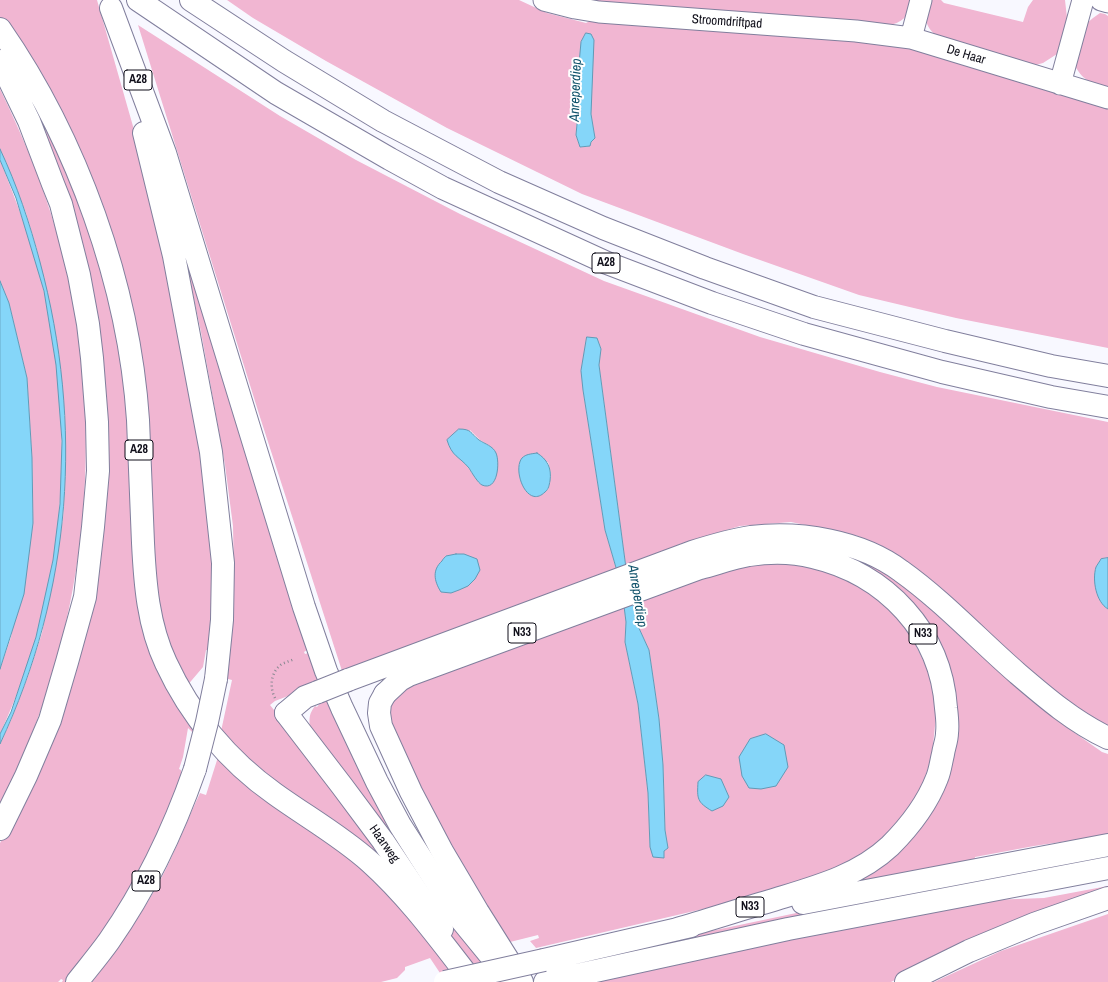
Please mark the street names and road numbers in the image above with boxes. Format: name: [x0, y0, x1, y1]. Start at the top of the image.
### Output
street label: Stroomdriftpad: [691, 12, 763, 32]
street label: De Haar: [945, 42, 987, 68]
road number: A28: [124, 70, 152, 90]
road number: A28: [592, 253, 620, 273]
road number: A28: [125, 440, 153, 460]
road number: N33: [508, 623, 536, 643]
road number: N33: [909, 624, 937, 644]
street label: Haarweg: [365, 822, 403, 866]
road number: A28: [132, 871, 160, 891]
road number: N33: [736, 897, 764, 917]

